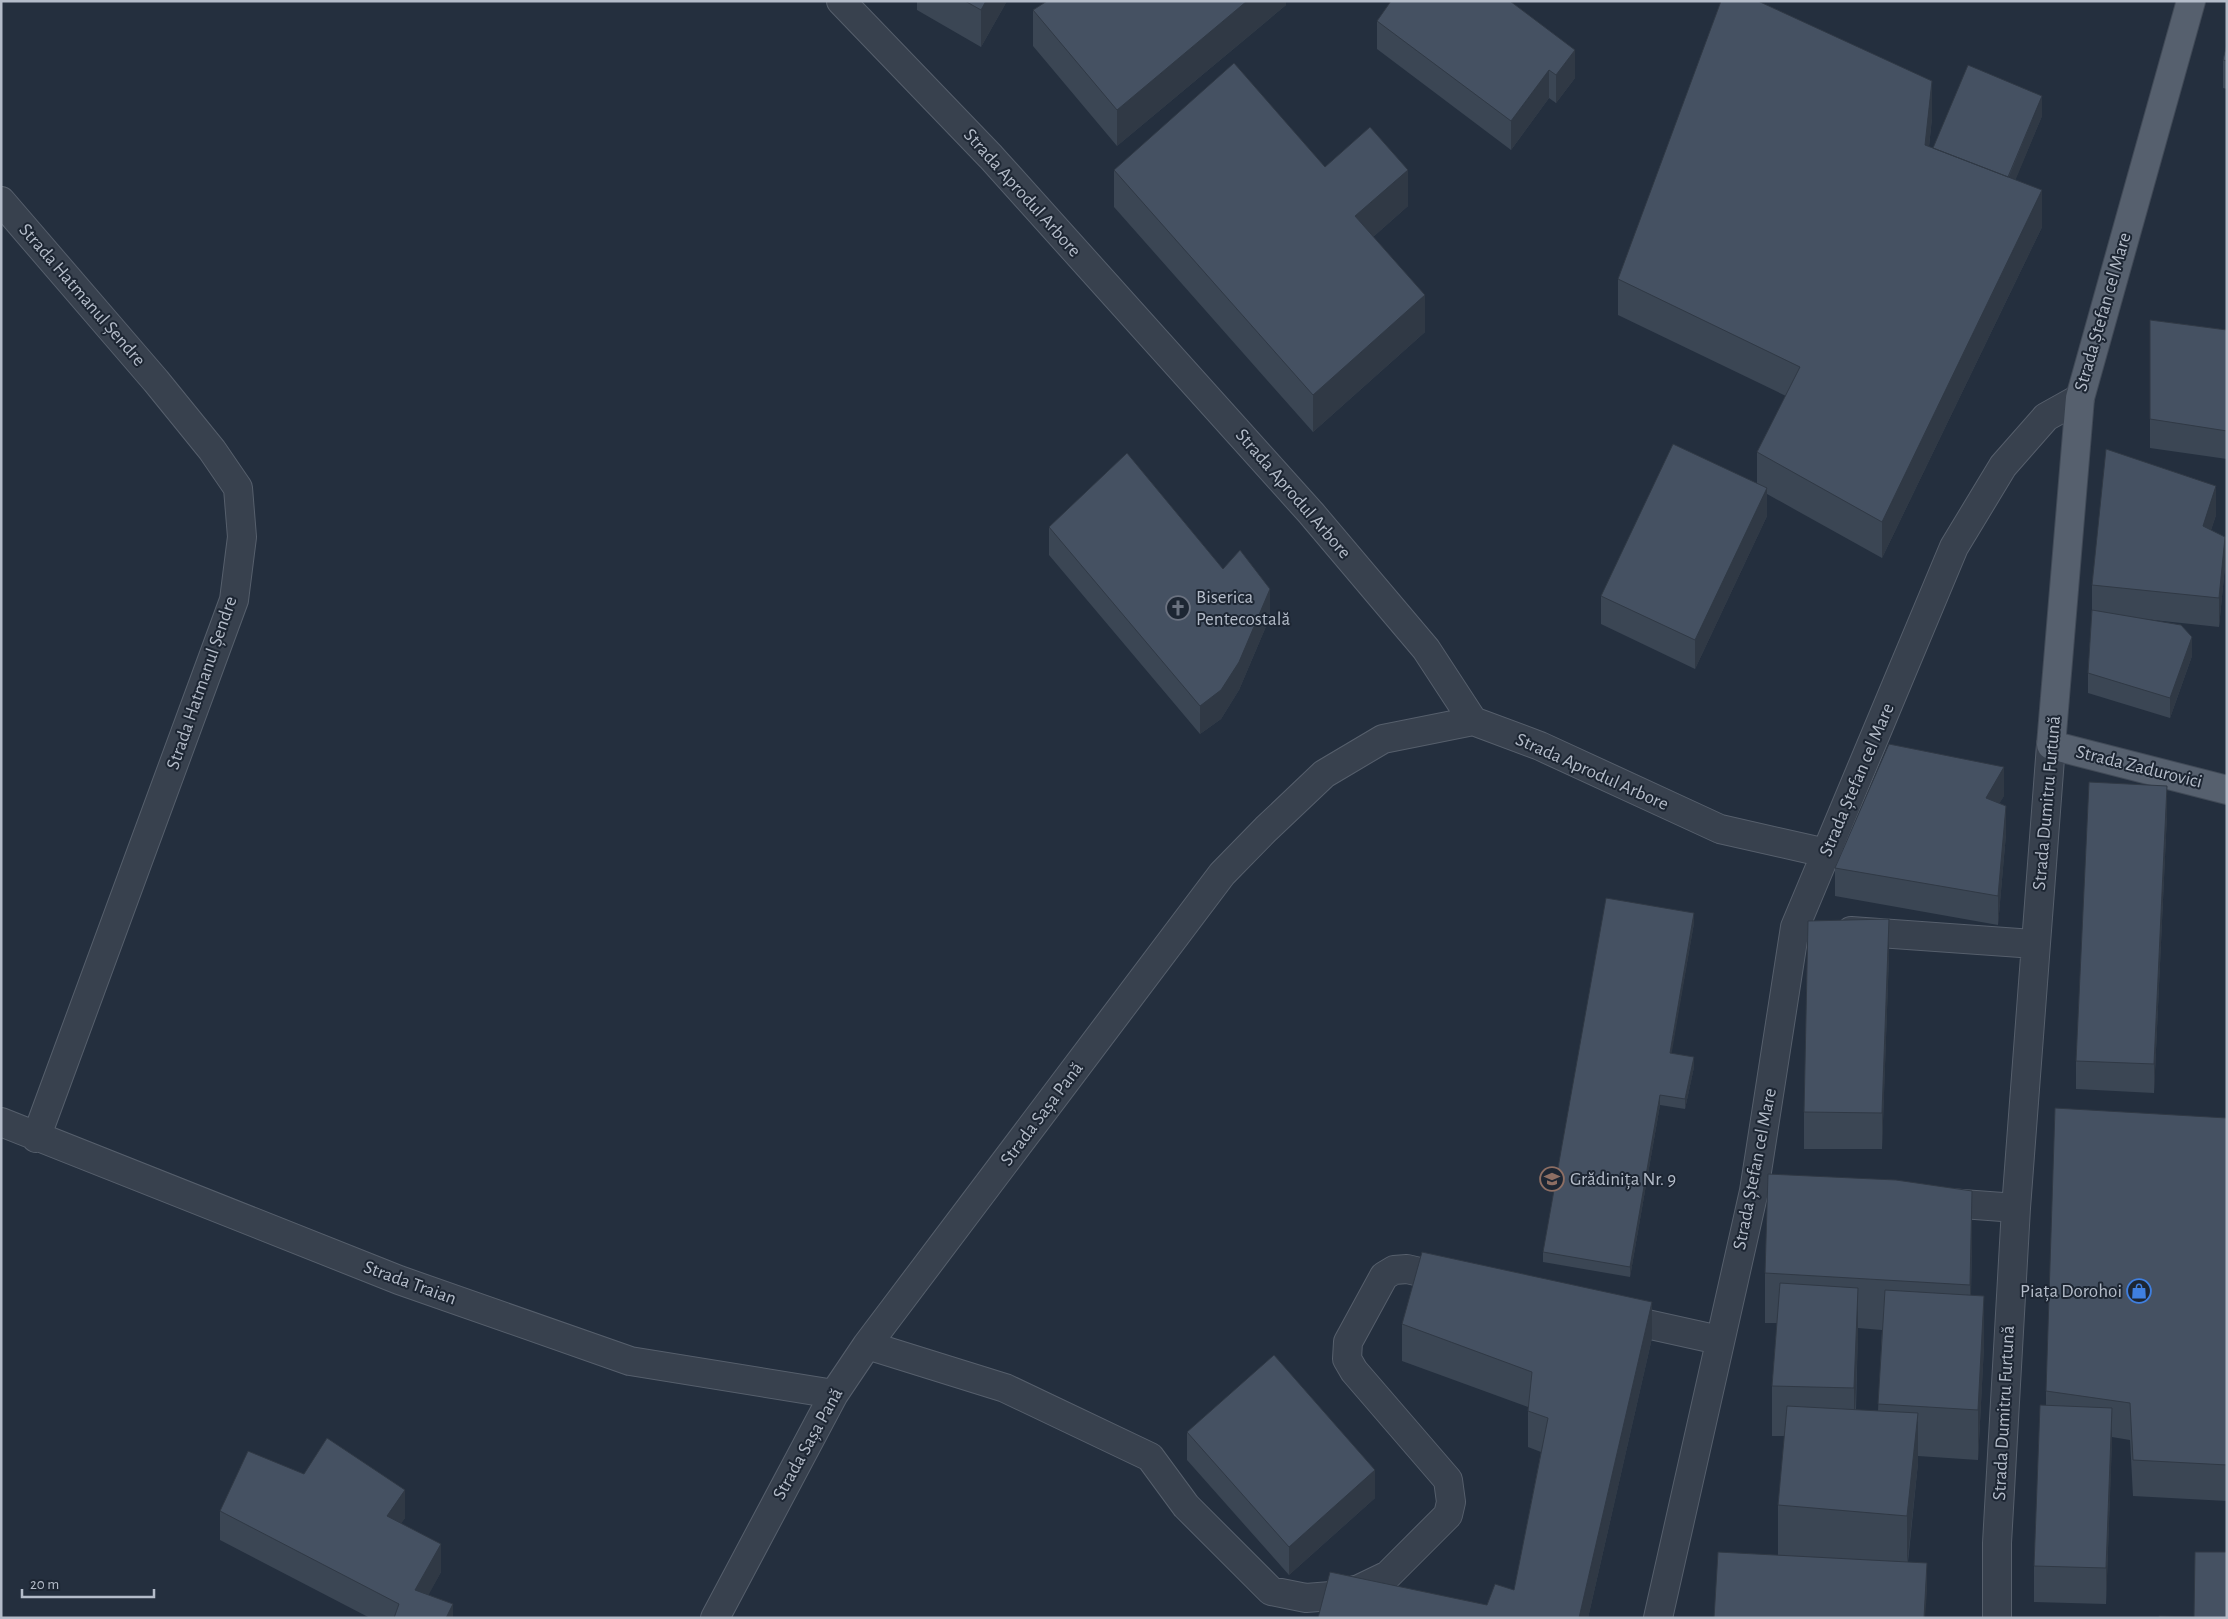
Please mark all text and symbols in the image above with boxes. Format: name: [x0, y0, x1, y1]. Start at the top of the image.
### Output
street label: Strada Aprodul Arbore: [960, 125, 1084, 261]
street label: Strada Hatmanul Șendre: [14, 220, 149, 371]
street label: Strada Ștefan cel Mare: [2071, 230, 2136, 394]
street label: Strada Aprodul Arbore: [1232, 425, 1354, 563]
place label: Biserica Pentecostală: [1196, 588, 1290, 629]
street label: Strada Hatmanul Șendre: [163, 594, 242, 772]
church icon: Biserica Pentecostală: [1165, 595, 1191, 621]
street label: Strada Ștefan cel Mare: [1816, 701, 1899, 860]
street label: Strada Dumitru Furtună: [2030, 715, 2064, 891]
street label: Strada Aprodul Arbore: [1513, 730, 1671, 814]
street label: Strada Zadurovici: [2074, 742, 2204, 792]
street label: Strada Sașa Pană: [997, 1058, 1088, 1170]
street label: Strada Ștefan cel Mare: [1730, 1087, 1781, 1252]
school or university icon: Grădinița Nr. 9: [1539, 1166, 1565, 1192]
place label: Grădinița Nr. 9: [1570, 1170, 1676, 1190]
street label: Strada Traian: [361, 1257, 459, 1309]
shop icon: Piața Dorohoi: [2126, 1278, 2152, 1304]
place label: Piața Dorohoi: [2020, 1282, 2122, 1302]
street label: Strada Dumitru Furtună: [1990, 1325, 2018, 1501]
street label: Strada Sașa Pană: [770, 1385, 847, 1503]
scale bar: [22, 1566, 155, 1598]
text: 20 m: [30, 1577, 59, 1592]

